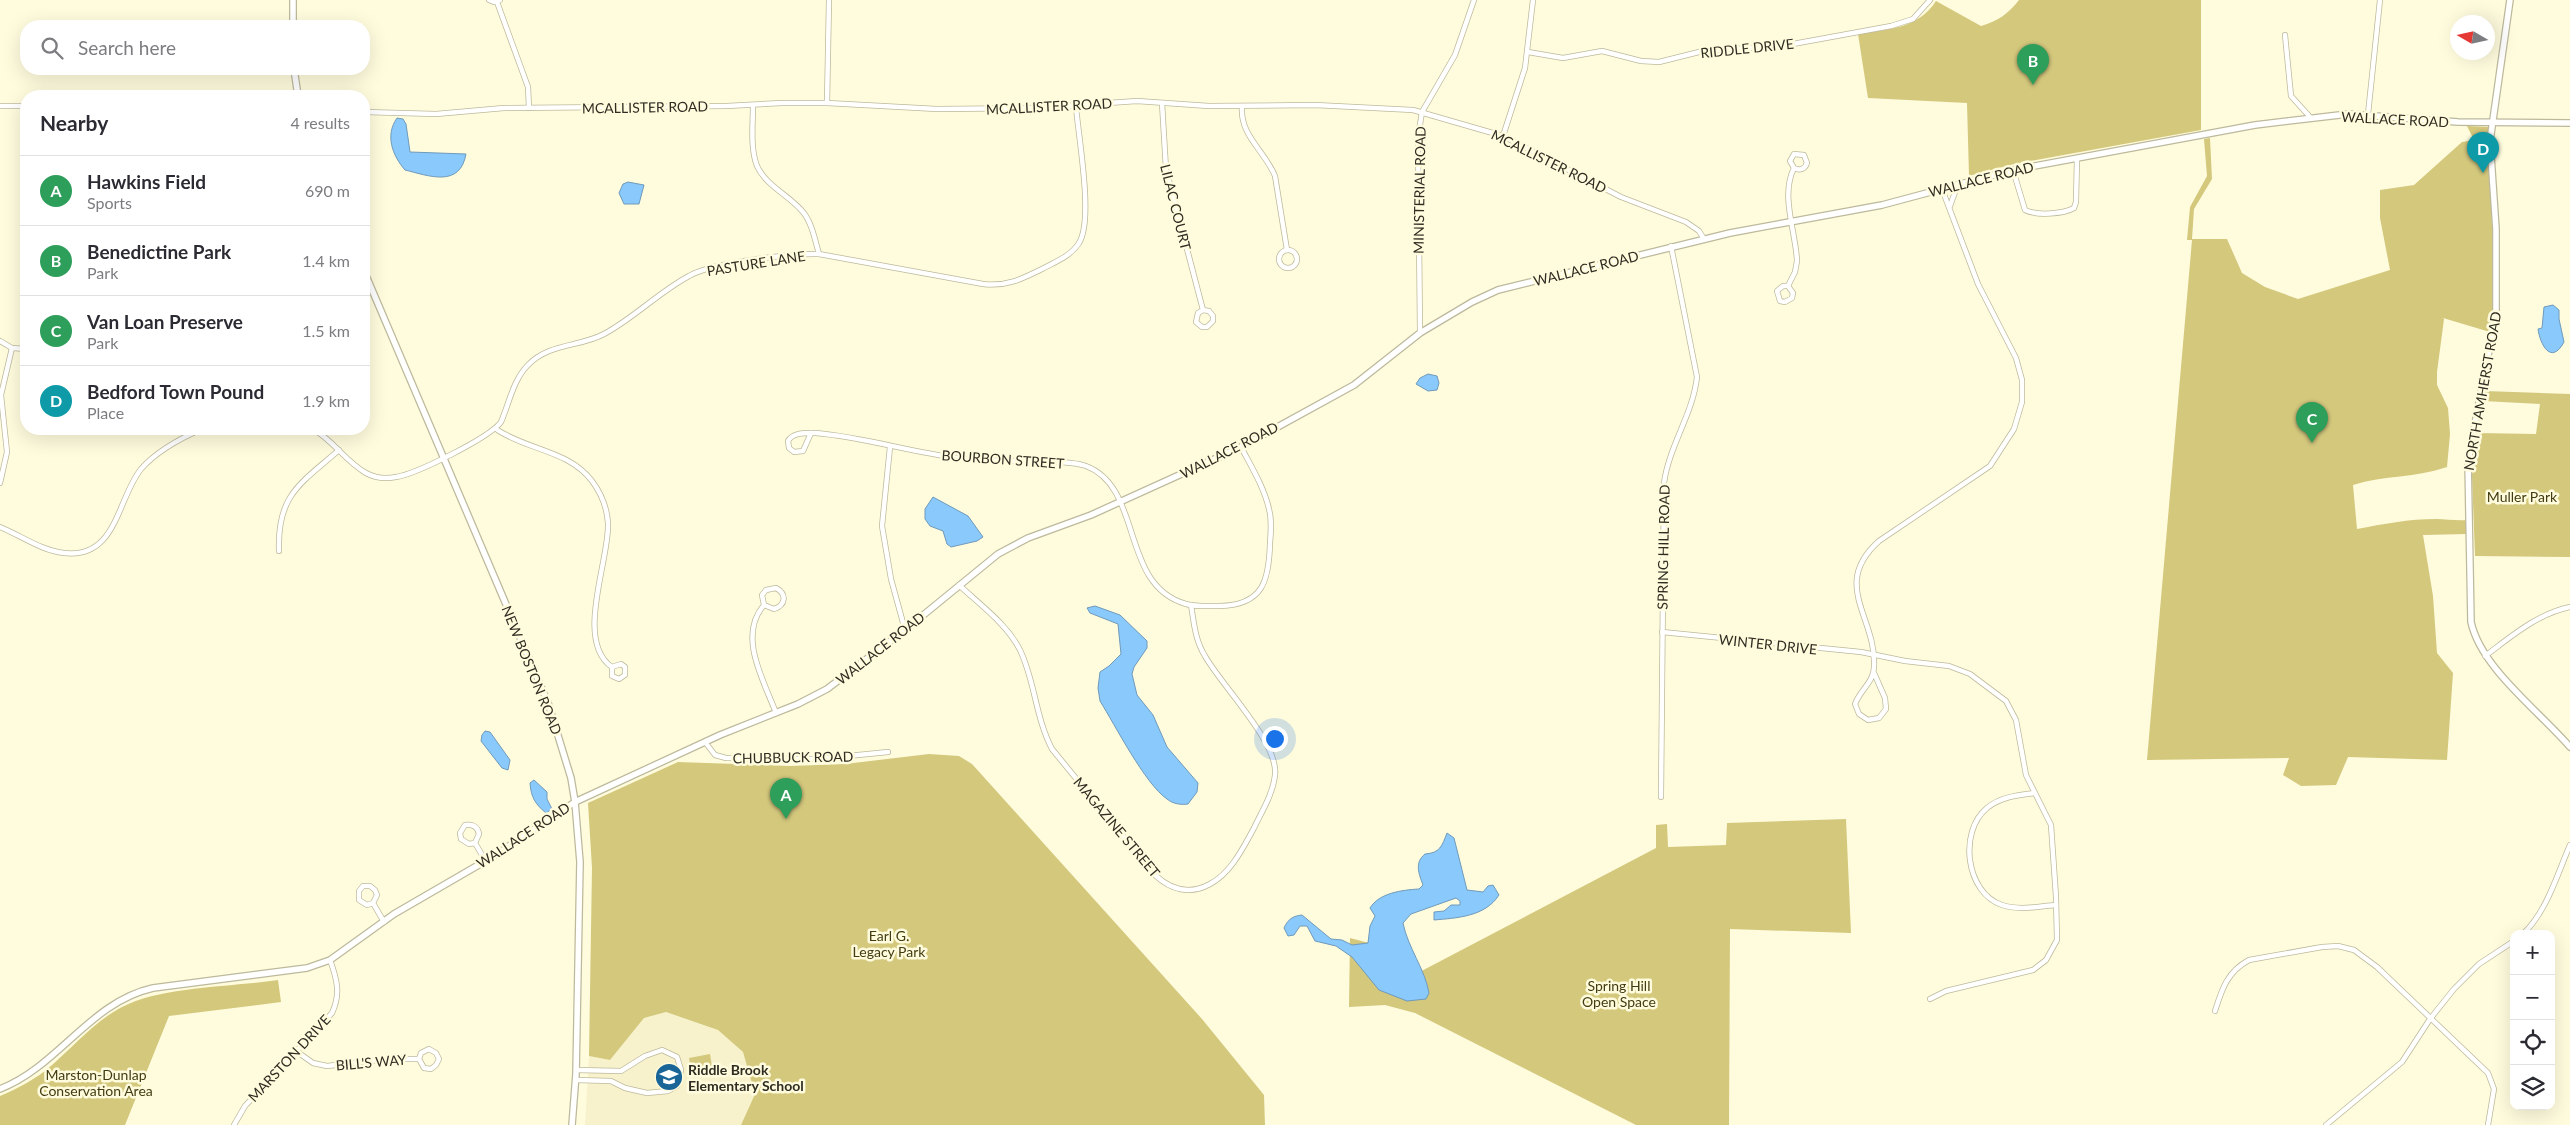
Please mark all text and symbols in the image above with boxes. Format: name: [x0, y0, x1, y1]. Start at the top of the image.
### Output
north arrow: [2450, 15, 2495, 60]
search box: [20, 20, 370, 75]
icon: search: [38, 34, 66, 62]
street label: RIDDLE DRIVE: [1699, 35, 1795, 61]
text: Search here: [78, 36, 176, 59]
pin: B: [2017, 44, 2049, 85]
street label: MCALLISTER ROAD: [986, 94, 1112, 118]
street label: MCALLISTER ROAD: [582, 97, 708, 117]
street label: WALLACE ROAD: [2341, 108, 2449, 130]
text: Nearby: [40, 110, 108, 135]
text: 4 results: [290, 113, 350, 132]
street label: MINISTERIAL ROAD: [1409, 126, 1429, 254]
street label: MCALLISTER ROAD: [1489, 126, 1609, 196]
pin: D: [2467, 132, 2499, 173]
street label: WALLACE ROAD: [1927, 158, 2035, 200]
street label: LILAC COURT: [1157, 162, 1195, 252]
text: Hawkins Field: [87, 170, 206, 193]
text: A: [50, 181, 62, 200]
text: 690 m: [305, 181, 350, 200]
text: Sports: [87, 193, 132, 212]
text: Benedictine Park: [87, 240, 231, 263]
street label: PASTURE LANE: [706, 247, 806, 279]
street label: WALLACE ROAD: [1532, 247, 1640, 289]
text: B: [51, 251, 61, 270]
text: 1.4 km: [302, 251, 350, 270]
text: Park: [87, 263, 118, 282]
text: Van Loan Preserve: [87, 310, 243, 333]
street label: NORTH AMHERST ROAD: [2460, 310, 2504, 472]
text: C: [51, 321, 61, 340]
text: 1.5 km: [302, 321, 350, 340]
text: Park: [87, 333, 118, 352]
text: Bedford Town Pound: [87, 380, 264, 403]
text: D: [50, 391, 62, 410]
text: 1.9 km: [302, 391, 350, 410]
pin: C: [2296, 402, 2328, 443]
text: Place: [87, 403, 124, 422]
street label: WALLACE ROAD: [1177, 418, 1281, 482]
street label: BOURBON STREET: [941, 446, 1066, 472]
street label: SPRING HILL ROAD: [1653, 484, 1673, 610]
park label: Muller Park: [2487, 488, 2558, 505]
street label: NEW BOSTON ROAD: [498, 603, 566, 737]
street label: WALLACE ROAD: [832, 608, 928, 688]
street label: WINTER DRIVE: [1718, 630, 1818, 658]
your location: [1262, 726, 1288, 752]
street label: CHUBBUCK ROAD: [733, 747, 853, 767]
street label: MAGAZINE STREET: [1070, 773, 1164, 881]
pin: A: [770, 778, 802, 819]
street label: WALLACE ROAD: [473, 799, 573, 871]
park label: Earl G. Legacy Park: [853, 927, 926, 960]
map controls: [2510, 930, 2555, 1110]
button: +: [2510, 930, 2555, 975]
button: −: [2510, 975, 2555, 1020]
park label: Spring Hill Open Space: [1582, 977, 1656, 1010]
street label: MARSTON DRIVE: [244, 1011, 334, 1105]
button: locate: [2510, 1020, 2555, 1065]
street label: BILL'S WAY: [335, 1050, 407, 1074]
place label: Riddle Brook Elementary School: [688, 1061, 804, 1094]
school or university icon: Riddle Brook Elementary School: [654, 1062, 684, 1092]
button: layers: [2510, 1065, 2555, 1110]
park label: Marston-Dunlap Conservation Area: [39, 1066, 153, 1099]

